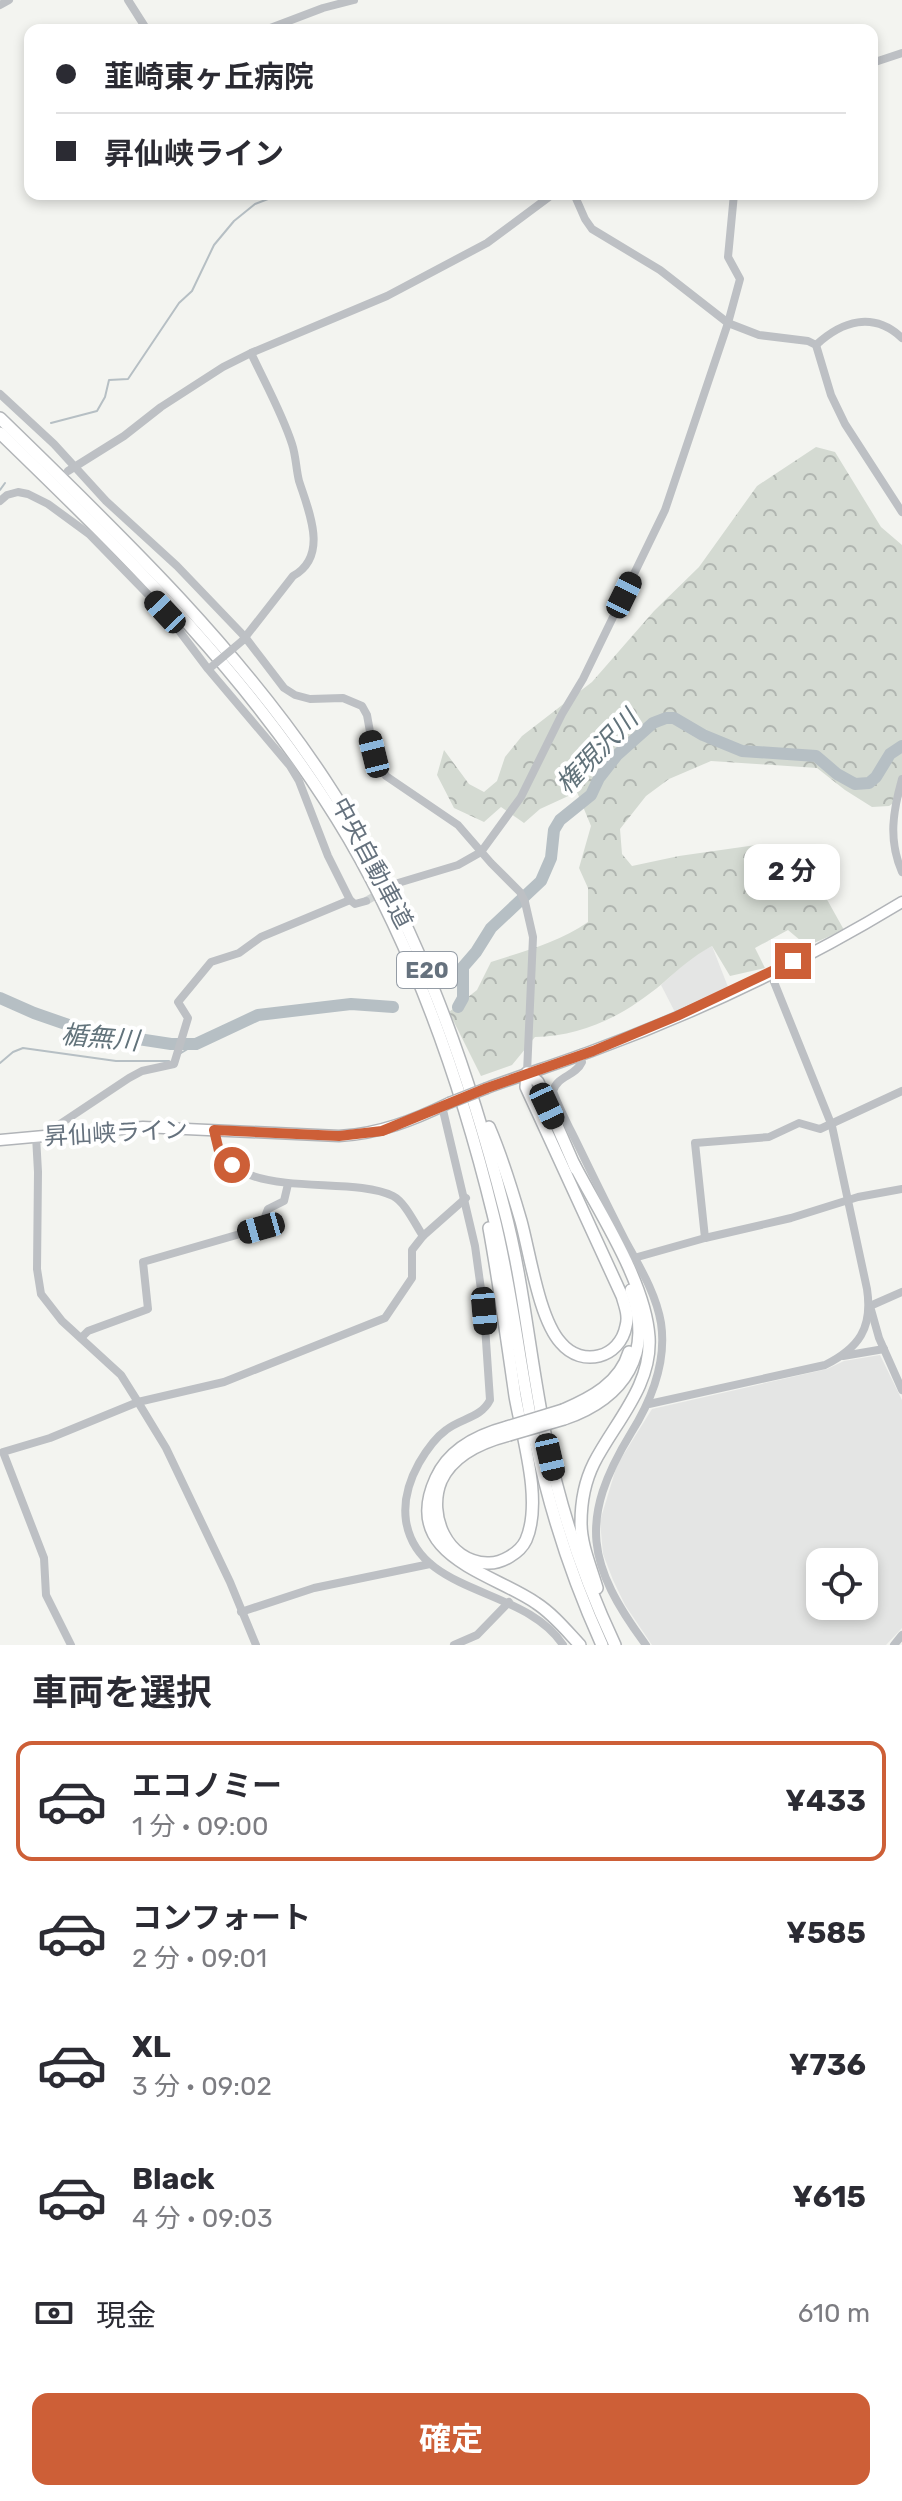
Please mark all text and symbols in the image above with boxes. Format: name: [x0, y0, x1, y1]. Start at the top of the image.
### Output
text: 韮崎東ヶ丘病院: [104, 59, 314, 95]
text: 昇仙峡ライン: [104, 136, 284, 172]
car: [603, 568, 645, 622]
car: [140, 586, 190, 638]
water label: 権現沢川: [550, 702, 646, 800]
car: [357, 728, 391, 780]
street label: 中央自動車道: [326, 793, 418, 933]
callout: 2 分: [745, 845, 841, 901]
text: 2 分: [768, 856, 816, 887]
route end: [775, 943, 811, 979]
road number: E20: [397, 952, 457, 988]
water label: 楯無川: [60, 1019, 143, 1057]
car: [526, 1079, 568, 1133]
street label: 昇仙峡ライン: [43, 1115, 189, 1151]
route start: [214, 1147, 250, 1183]
car: [235, 1210, 287, 1246]
car: [470, 1286, 498, 1336]
car: [533, 1431, 567, 1483]
map controls: [806, 1548, 878, 1620]
button: locate: [806, 1548, 878, 1620]
text: 車両を選択: [32, 1671, 212, 1714]
icon: car: [36, 1765, 108, 1837]
text: エコノミー: [132, 1768, 282, 1804]
text: ¥433: [785, 1783, 866, 1819]
text: 1 分 · 09:00: [132, 1811, 268, 1842]
icon: car: [36, 1897, 108, 1969]
text: コンフォート: [132, 1900, 311, 1936]
text: ¥585: [786, 1915, 866, 1951]
text: 2 分 · 09:01: [132, 1943, 267, 1974]
icon: car: [36, 2029, 108, 2101]
text: XL: [132, 2029, 171, 2065]
text: ¥736: [789, 2047, 866, 2083]
text: 3 分 · 09:02: [132, 2071, 272, 2102]
icon: car: [36, 2161, 108, 2233]
text: Black: [132, 2161, 215, 2197]
text: ¥615: [792, 2179, 866, 2215]
text: 4 分 · 09:03: [132, 2203, 273, 2234]
icon: cash: [32, 2291, 76, 2335]
text: 現金: [96, 2298, 156, 2334]
text: 610 m: [798, 2298, 870, 2329]
button: 確定: [32, 2393, 870, 2485]

